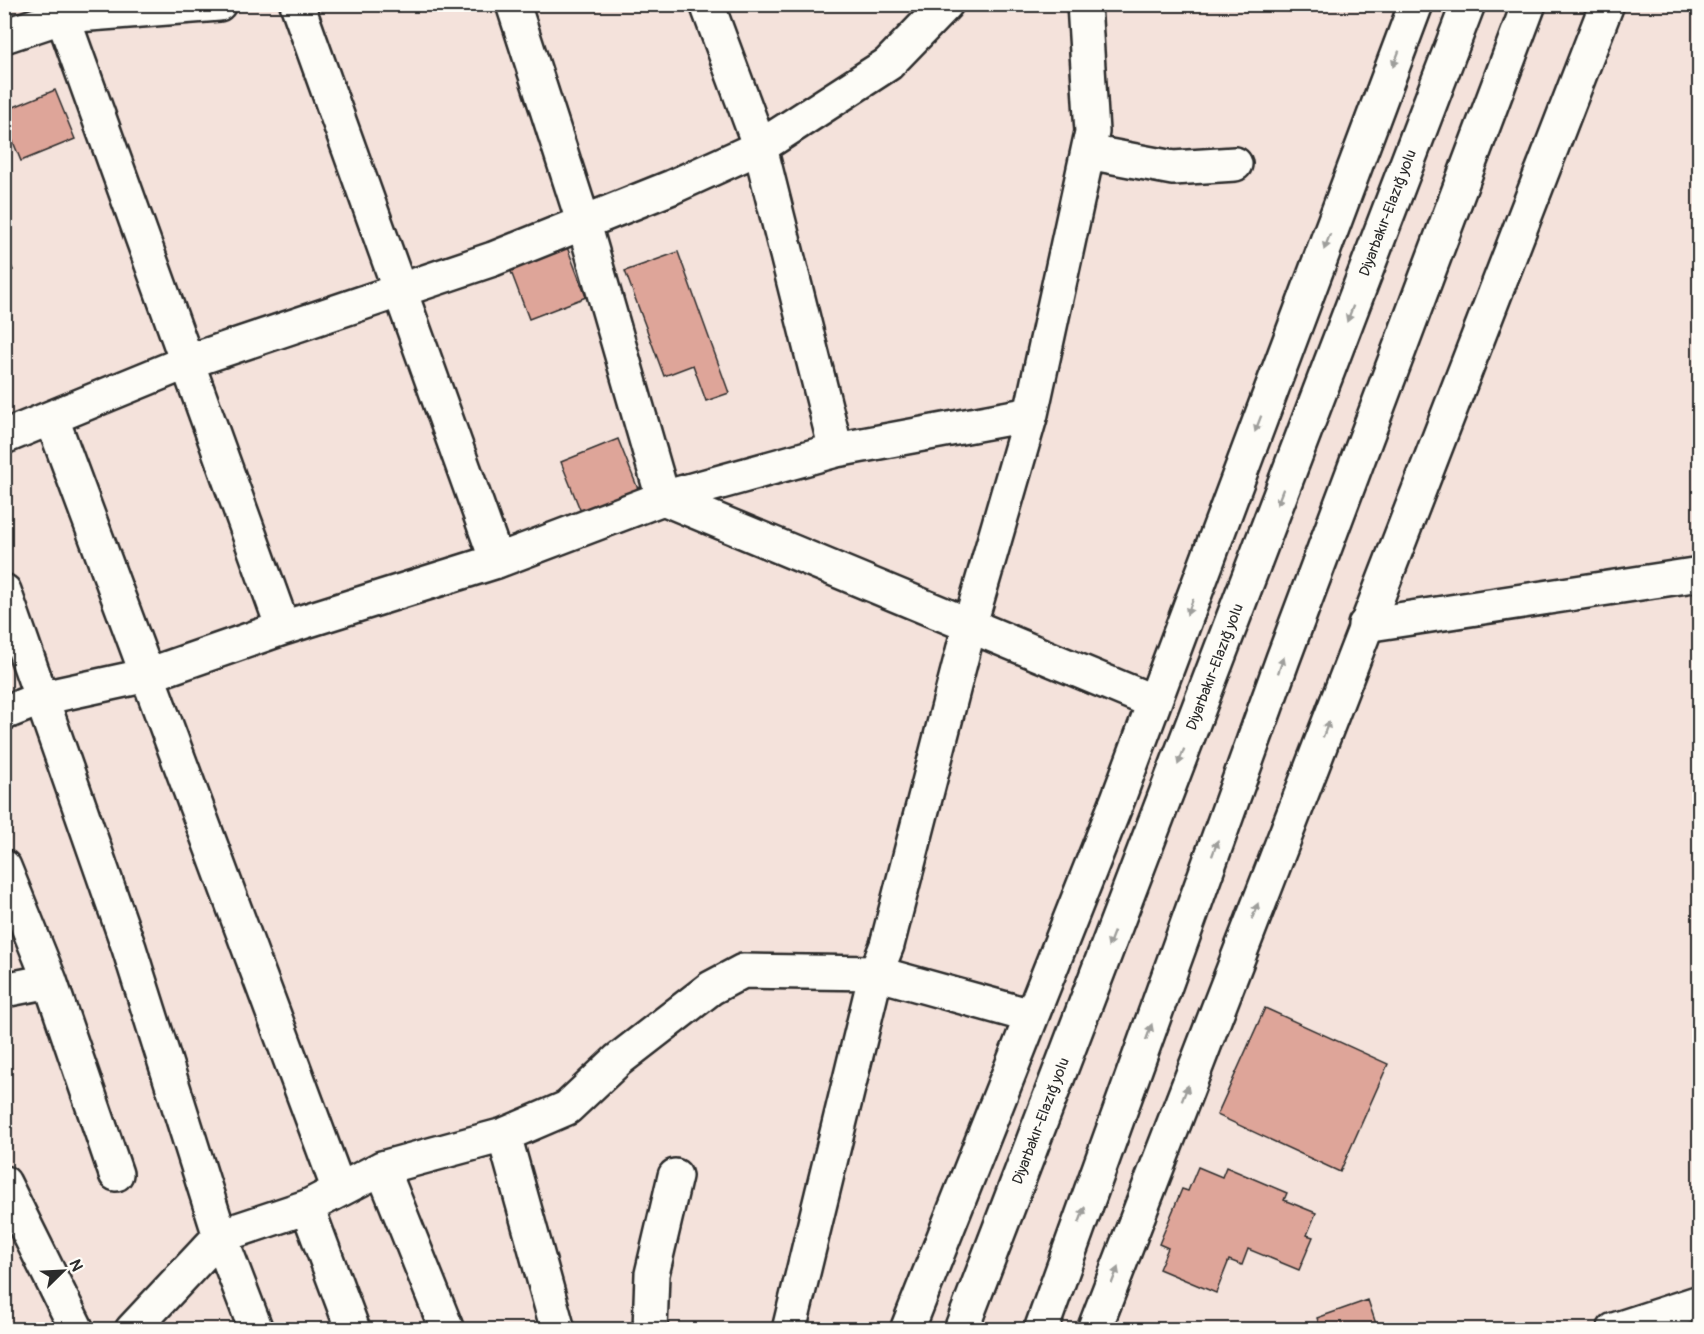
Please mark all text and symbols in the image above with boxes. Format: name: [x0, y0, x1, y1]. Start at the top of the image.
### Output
one-way arrow: [1390, 50, 1400, 68]
street label: Diyarbakır-Elazığ yolu: [1355, 147, 1421, 279]
one-way arrow: [1322, 233, 1331, 251]
one-way arrow: [1345, 305, 1354, 323]
one-way arrow: [1253, 415, 1263, 433]
one-way arrow: [1275, 488, 1285, 506]
one-way arrow: [1184, 598, 1194, 616]
street label: Diyarbakır-Elazığ yolu: [1182, 601, 1248, 733]
one-way arrow: [1277, 656, 1287, 674]
one-way arrow: [1321, 720, 1331, 738]
one-way arrow: [1176, 748, 1185, 766]
one-way arrow: [1210, 839, 1220, 857]
one-way arrow: [1251, 902, 1261, 920]
one-way arrow: [1106, 930, 1115, 948]
one-way arrow: [1144, 1023, 1154, 1041]
street label: Diyarbakır-Elazığ yolu: [1008, 1055, 1074, 1187]
one-way arrow: [1181, 1084, 1191, 1102]
one-way arrow: [1078, 1206, 1088, 1224]
north arrow: [33, 1241, 93, 1301]
text: N: [64, 1256, 87, 1274]
one-way arrow: [1111, 1266, 1121, 1284]

